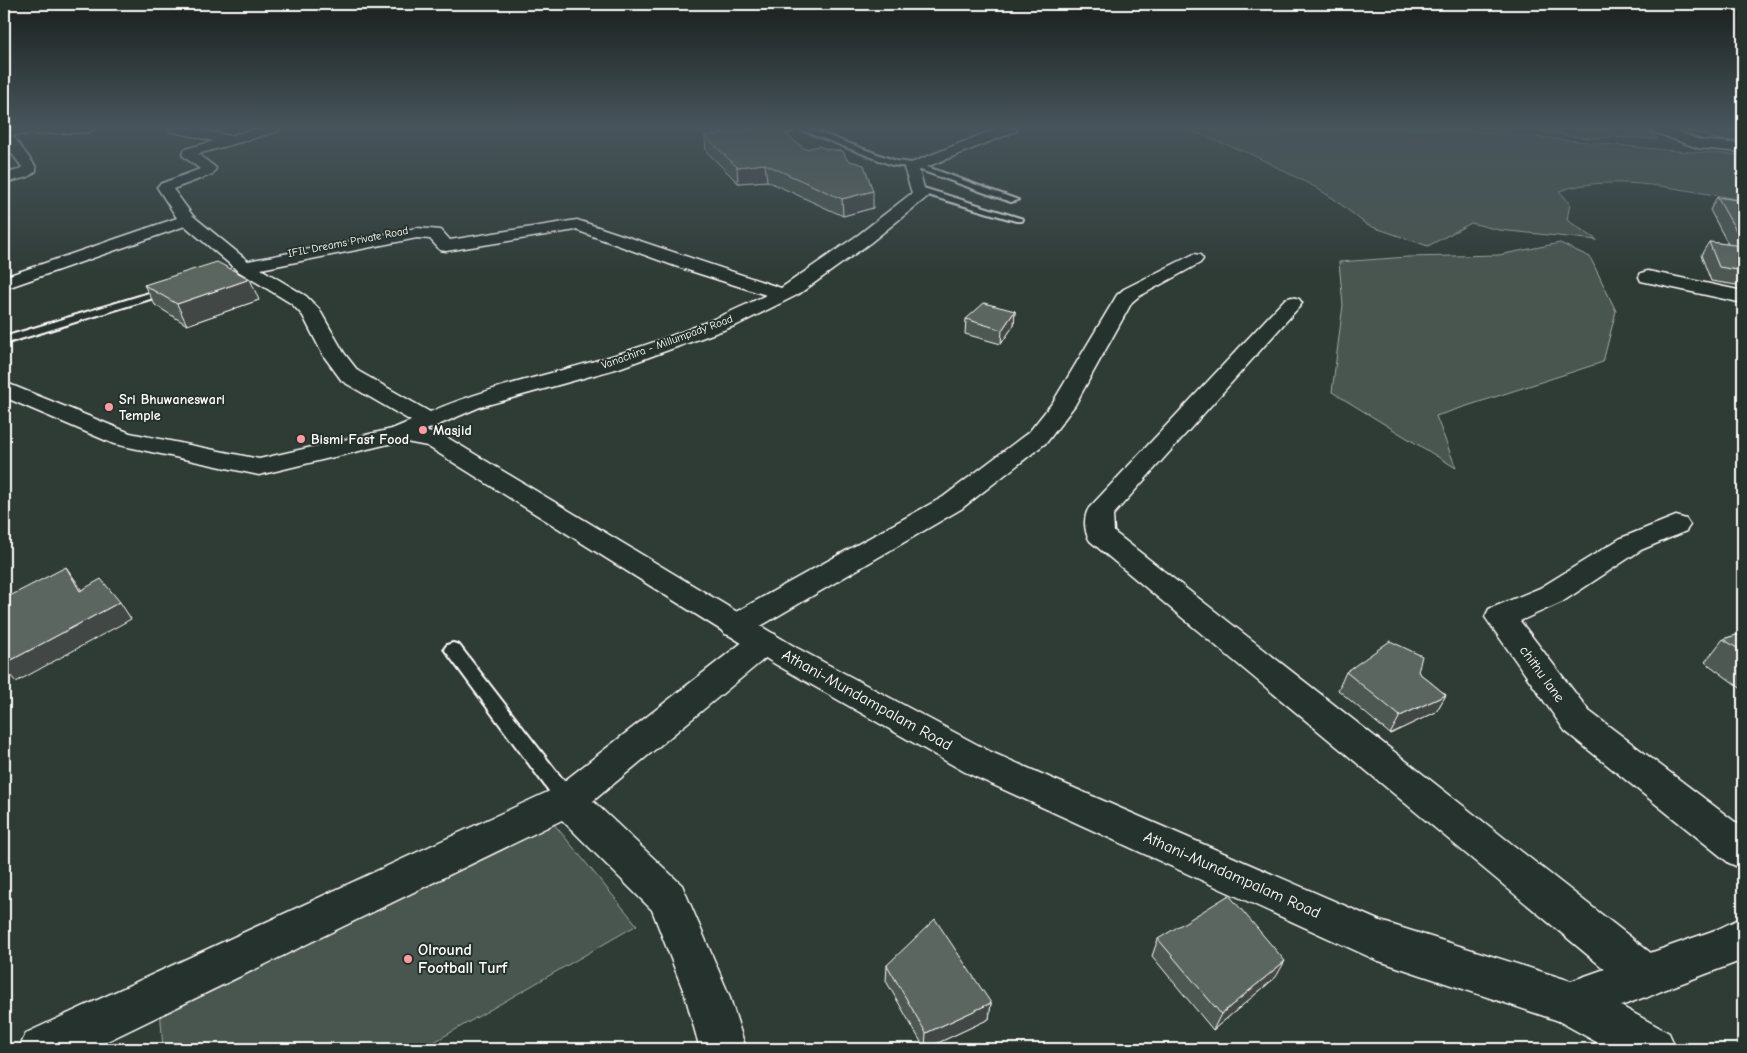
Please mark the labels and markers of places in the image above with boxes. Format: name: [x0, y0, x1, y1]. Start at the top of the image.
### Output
place label: Sri Bhuwaneswari Temple: [119, 391, 225, 424]
marker: Sri Bhuwaneswari Temple: [103, 401, 115, 413]
place label: Masjid: [433, 422, 472, 439]
marker: Masjid: [417, 424, 429, 436]
place label: Bismi Fast Food: [311, 431, 409, 448]
marker: Bismi Fast Food: [295, 433, 307, 445]
place label: Olround Football Turf: [418, 941, 508, 977]
marker: Olround Football Turf: [402, 953, 414, 965]

